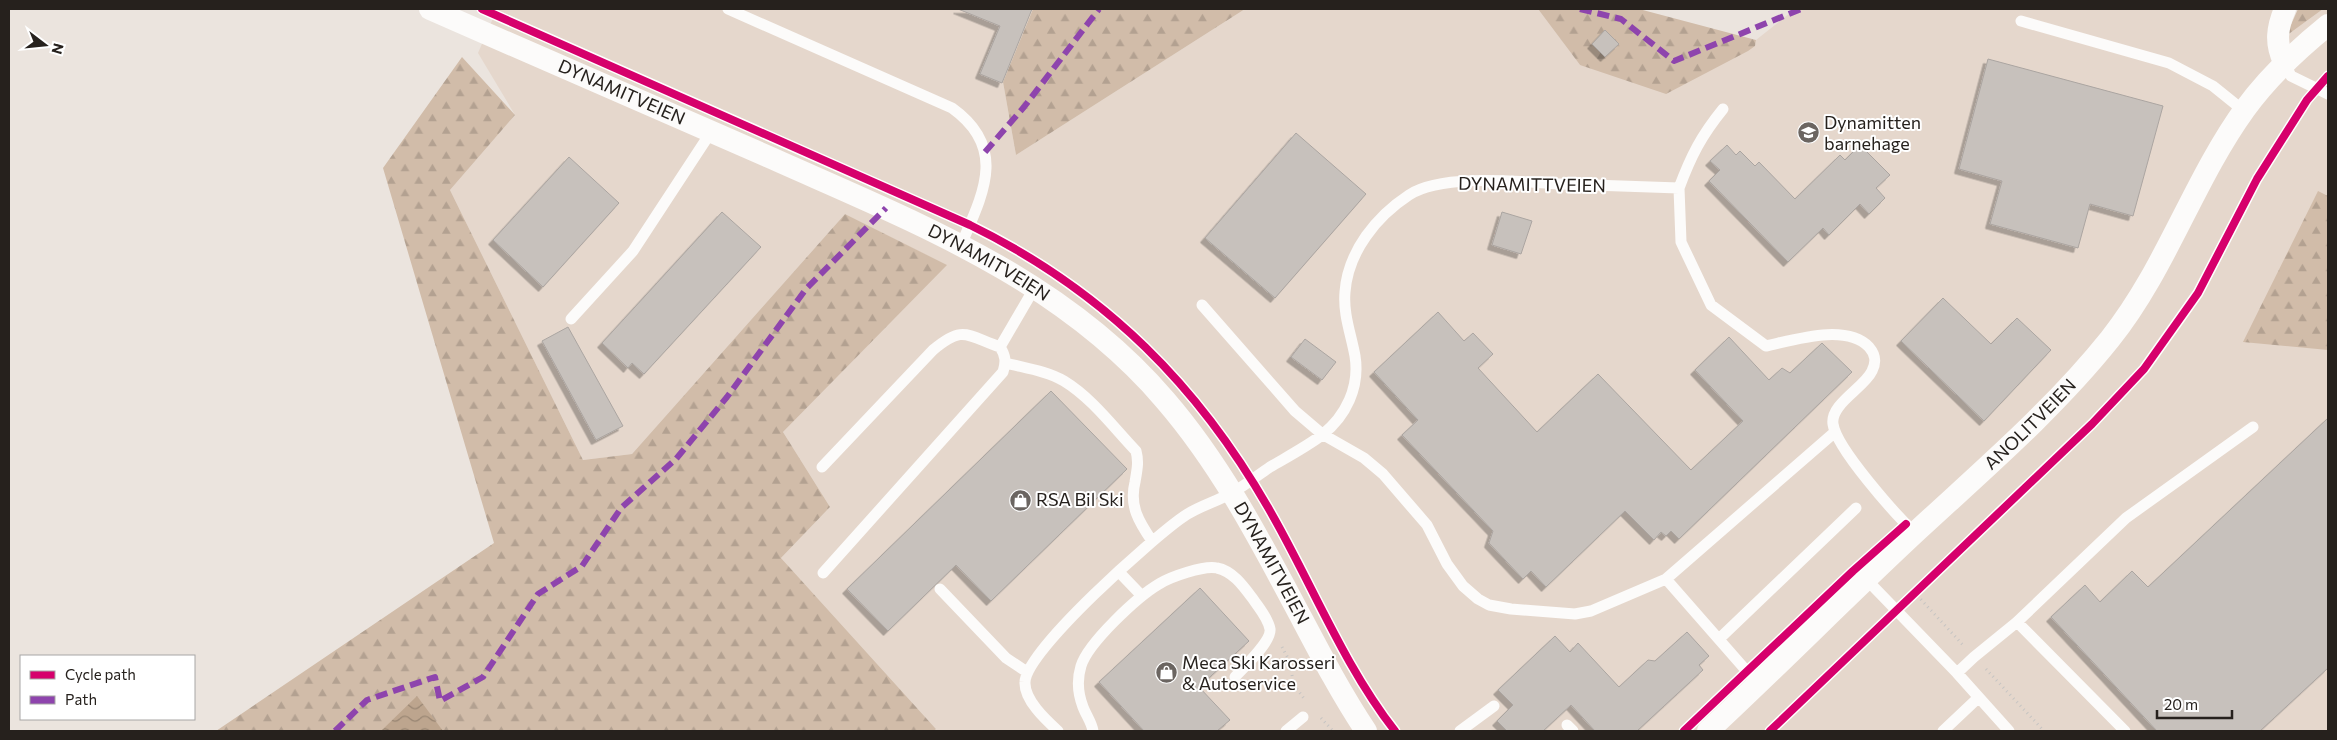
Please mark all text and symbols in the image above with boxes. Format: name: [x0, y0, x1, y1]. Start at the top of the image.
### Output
north arrow: [20, 20, 70, 70]
text: N: [48, 41, 68, 56]
street label: DYNAMITVEIEN: [555, 54, 689, 129]
place label: Dynamitten barnehage: [1824, 111, 1921, 154]
school or university icon: Dynamitten barnehage: [1796, 121, 1820, 145]
street label: DYNAMITTVEIEN: [1458, 172, 1606, 196]
street label: DYNAMITVEIEN: [925, 219, 1054, 305]
street label: ANOLITVEIEN: [1979, 374, 2080, 474]
shop icon: RSA Bil Ski: [1008, 488, 1032, 512]
place label: RSA Bil Ski: [1036, 488, 1124, 510]
street label: DYNAMITVEIEN: [1230, 497, 1315, 628]
place label: Meca Ski Karosseri & Autoservice: [1182, 651, 1335, 694]
legend: [20, 655, 195, 720]
shop icon: Meca Ski Karosseri & Autoservice: [1154, 661, 1178, 685]
text: Cycle path: [65, 665, 136, 683]
scale bar: [2157, 688, 2232, 720]
text: Path: [65, 690, 97, 708]
text: 20 m: [2164, 695, 2198, 713]

